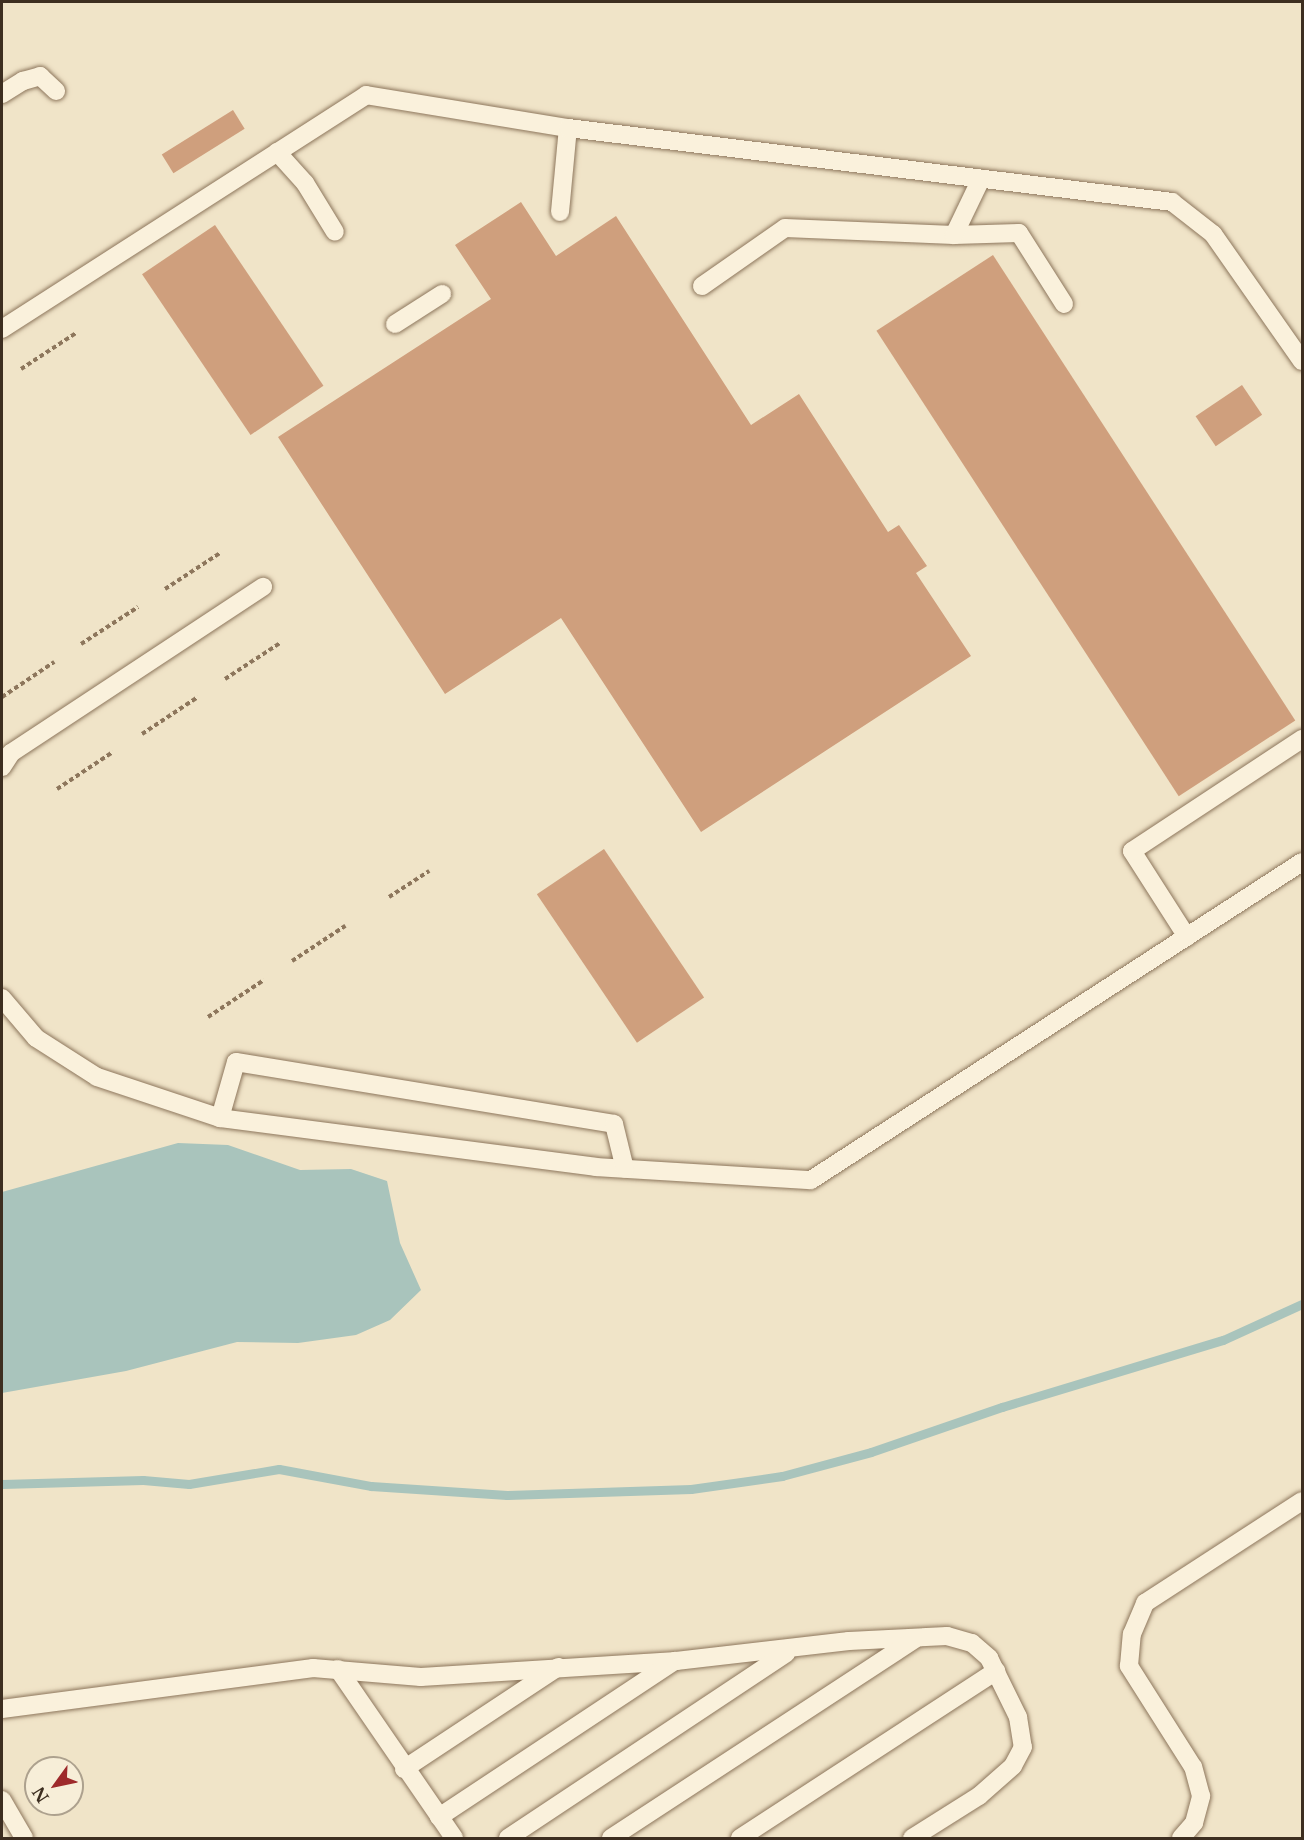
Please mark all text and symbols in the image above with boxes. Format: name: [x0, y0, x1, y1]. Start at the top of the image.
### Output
north arrow: [24, 1756, 84, 1816]
text: N: [28, 1783, 53, 1806]

